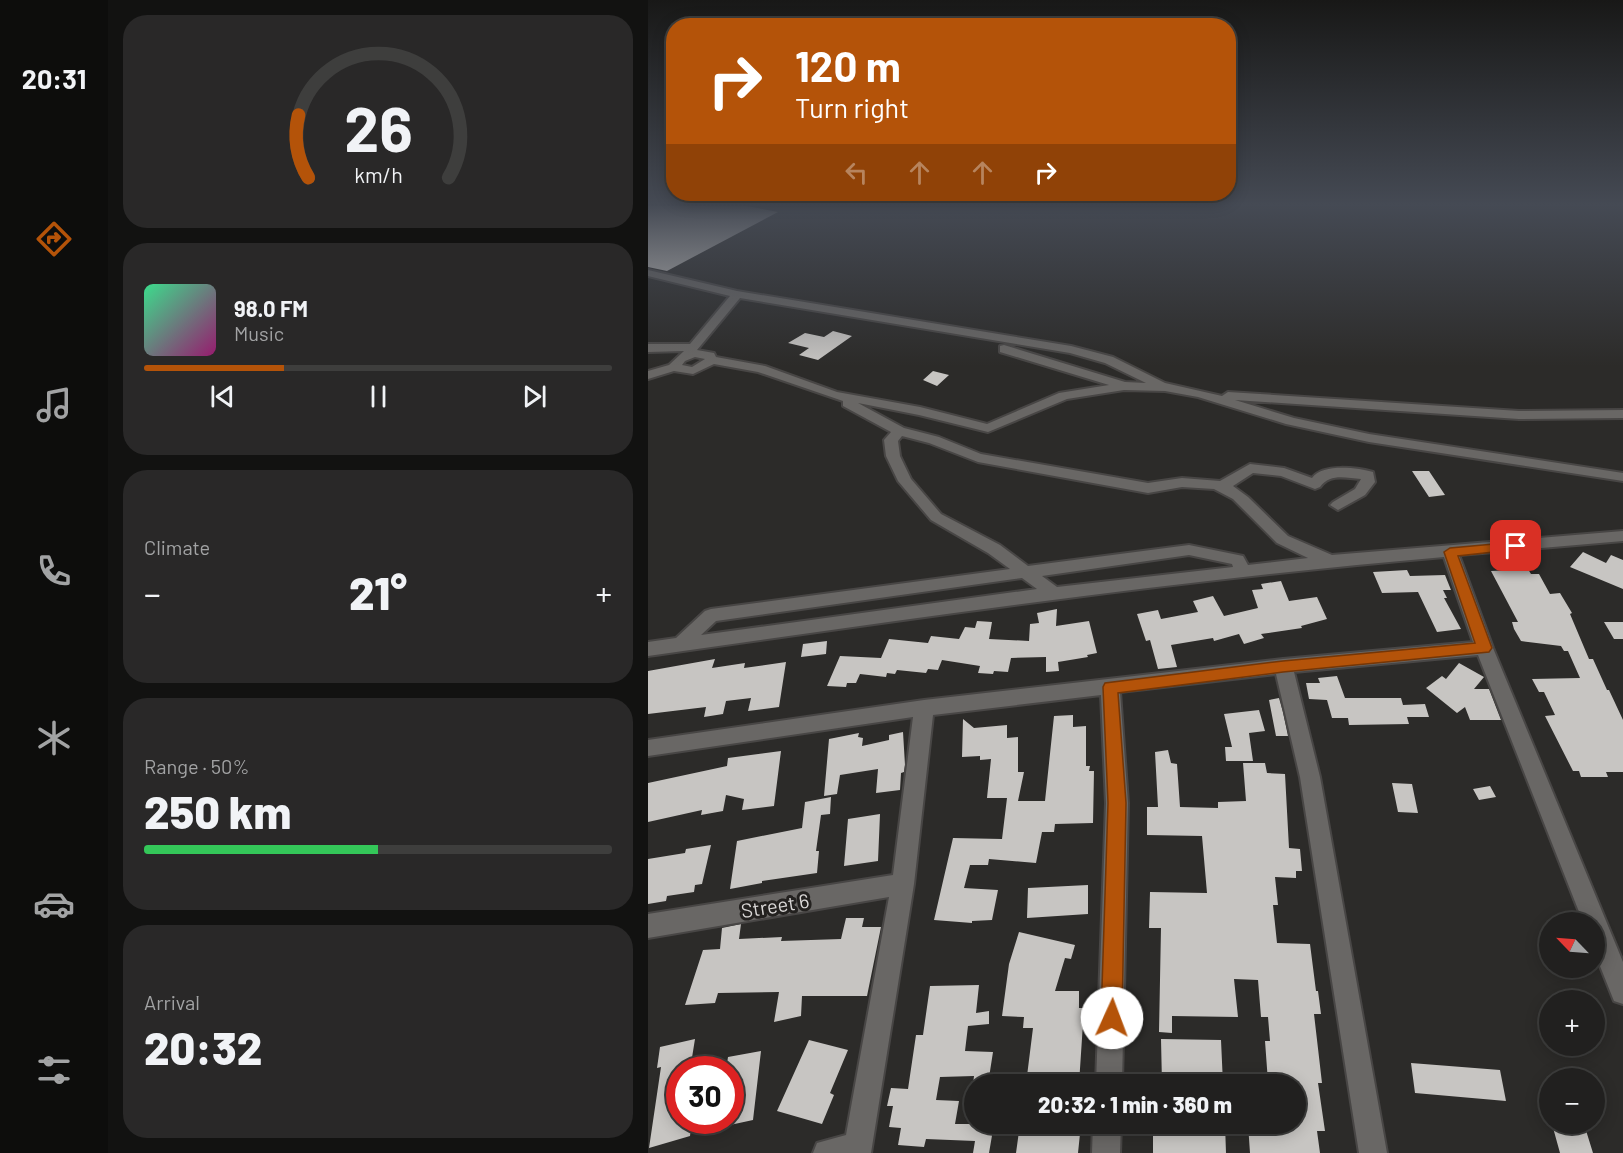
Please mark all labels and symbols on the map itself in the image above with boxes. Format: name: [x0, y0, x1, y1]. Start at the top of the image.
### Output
pin: [1490, 520, 1541, 571]
street label: Street 6: [739, 888, 811, 922]
north arrow: [1539, 912, 1605, 978]
position arrow: [1080, 986, 1144, 1050]
speed limit sign: 30: [666, 1056, 744, 1134]

